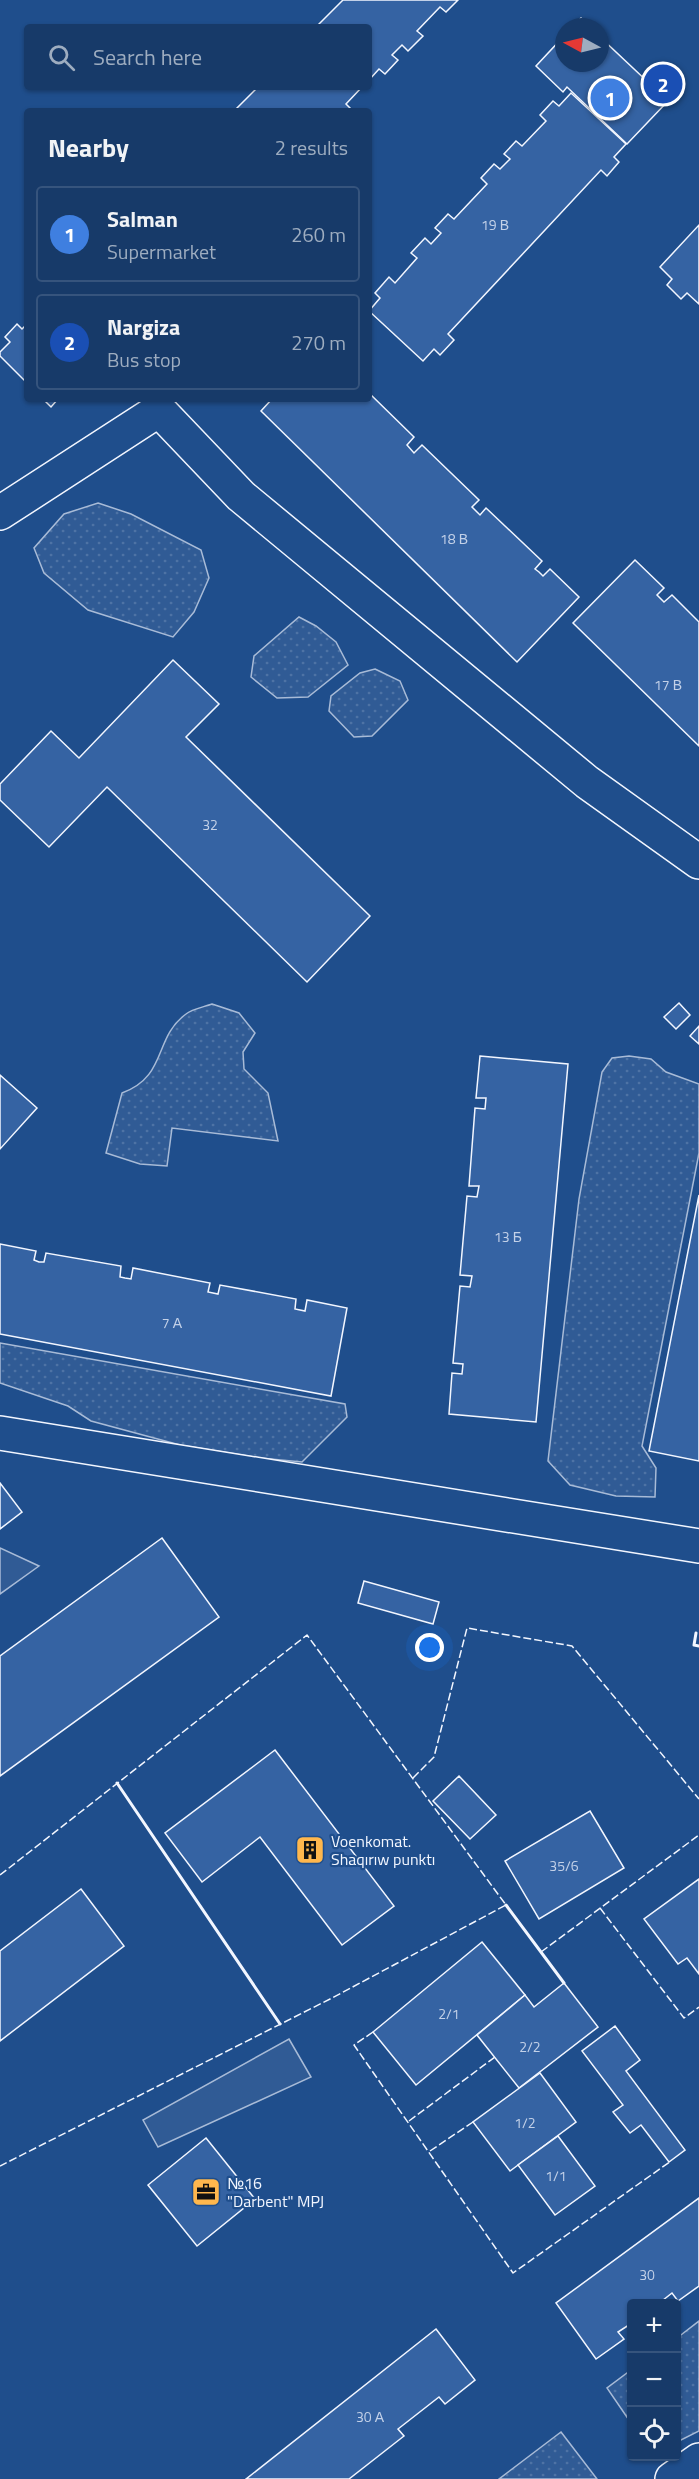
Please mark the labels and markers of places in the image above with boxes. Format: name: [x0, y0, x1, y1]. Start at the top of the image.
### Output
pin: 2: [644, 62, 682, 106]
pin: 1: [590, 76, 630, 120]
place label: Voenkomat. Shaqırıw punktı: [331, 1829, 435, 1871]
building icon: Voenkomat. Shaqırıw punktı: [294, 1834, 326, 1866]
place label: №16 "Darbent" MPJ: [227, 2171, 324, 2213]
office icon: №16 "Darbent" MPJ: [190, 2176, 222, 2208]

